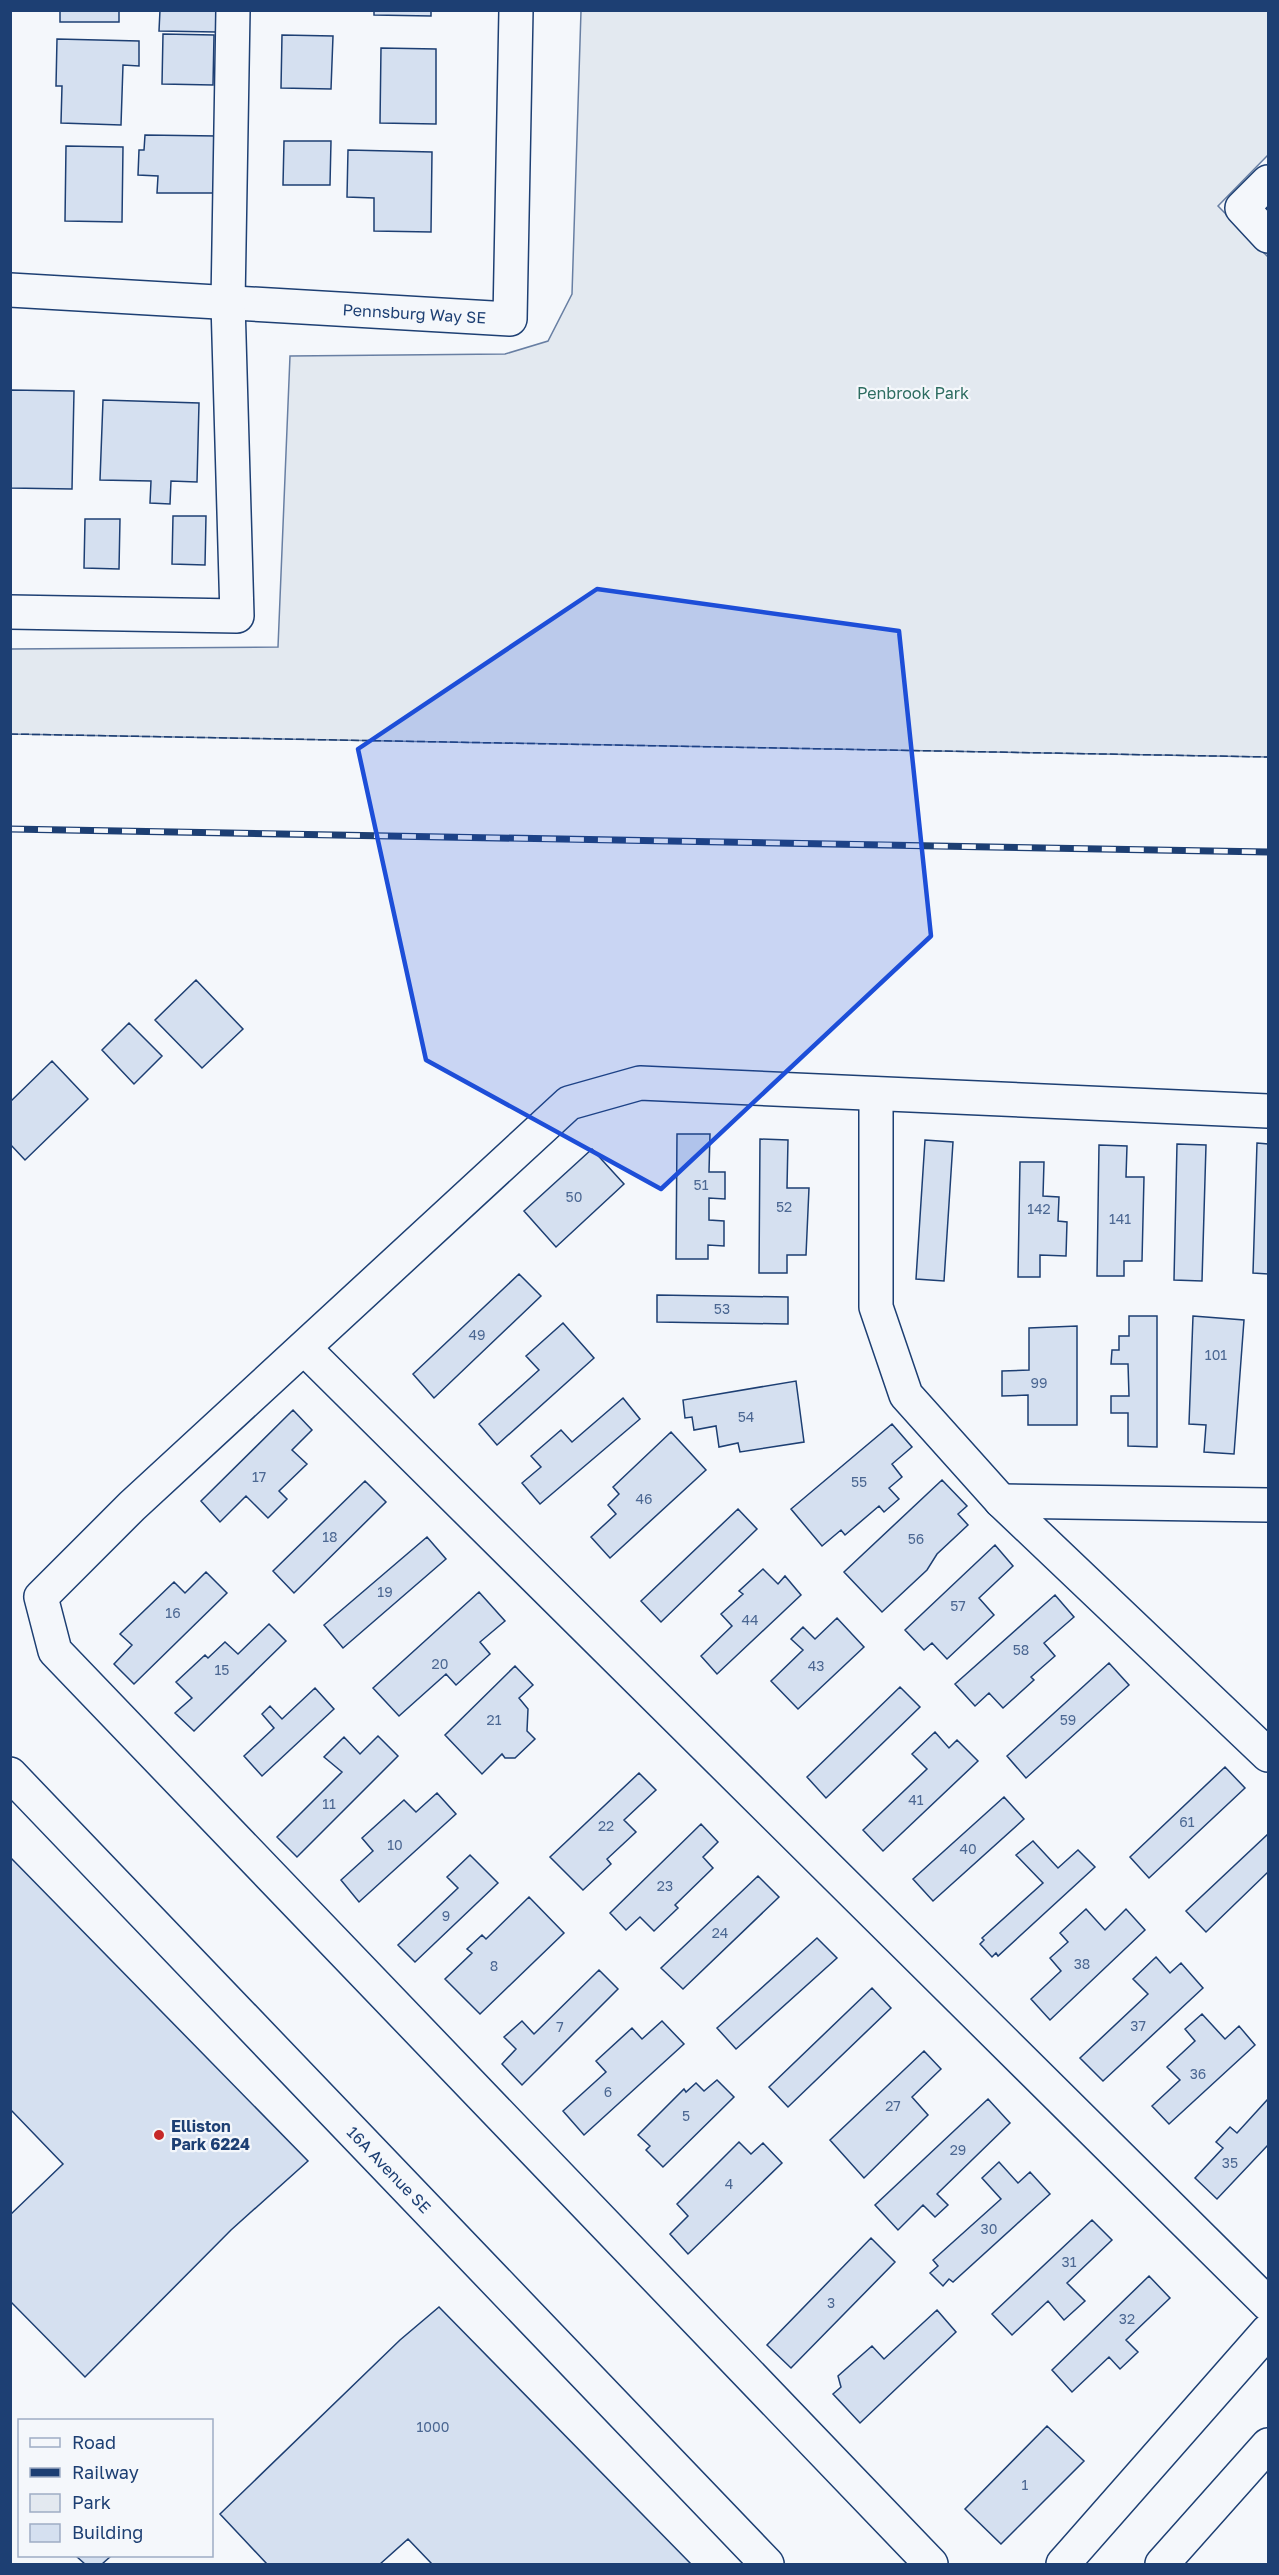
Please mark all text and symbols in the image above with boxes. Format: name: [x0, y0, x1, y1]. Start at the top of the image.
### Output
street label: Pennsburg Way SE: [342, 299, 487, 328]
park label: Penbrook Park: [857, 383, 969, 403]
house number: 51: [694, 1176, 709, 1193]
house number: 50: [566, 1188, 582, 1205]
house number: 52: [776, 1198, 792, 1215]
house number: 142: [1027, 1200, 1051, 1217]
house number: 141: [1109, 1210, 1131, 1227]
house number: 53: [714, 1300, 730, 1317]
house number: 49: [468, 1326, 486, 1343]
house number: 101: [1205, 1346, 1227, 1363]
house number: 99: [1031, 1374, 1047, 1391]
house number: 54: [738, 1408, 754, 1425]
house number: 17: [252, 1468, 266, 1485]
house number: 55: [851, 1473, 867, 1490]
house number: 46: [635, 1490, 653, 1507]
house number: 18: [322, 1528, 338, 1545]
house number: 56: [908, 1530, 924, 1547]
house number: 19: [377, 1583, 393, 1600]
house number: 57: [950, 1597, 966, 1614]
house number: 16: [165, 1604, 181, 1621]
house number: 44: [741, 1611, 759, 1628]
house number: 58: [1013, 1641, 1029, 1658]
house number: 20: [432, 1655, 448, 1672]
house number: 43: [808, 1657, 824, 1674]
house number: 15: [215, 1661, 229, 1678]
house number: 21: [487, 1711, 502, 1728]
house number: 59: [1060, 1711, 1076, 1728]
house number: 41: [908, 1791, 924, 1808]
house number: 11: [322, 1795, 336, 1812]
house number: 61: [1179, 1813, 1195, 1830]
house number: 22: [598, 1817, 614, 1834]
house number: 10: [387, 1836, 403, 1853]
house number: 40: [959, 1840, 977, 1857]
house number: 23: [657, 1877, 673, 1894]
house number: 9: [442, 1907, 450, 1924]
house number: 24: [712, 1924, 728, 1941]
house number: 38: [1074, 1955, 1090, 1972]
house number: 8: [490, 1957, 498, 1974]
house number: 37: [1130, 2017, 1146, 2034]
house number: 7: [556, 2018, 564, 2035]
house number: 36: [1190, 2065, 1206, 2082]
house number: 6: [604, 2083, 612, 2100]
house number: 27: [885, 2097, 901, 2114]
house number: 5: [682, 2107, 690, 2124]
place label: Elliston Park 6224: [171, 2116, 250, 2154]
street label: 16A Avenue SE: [343, 2122, 435, 2217]
marker: Elliston Park 6224: [152, 2128, 166, 2142]
house number: 29: [950, 2141, 966, 2158]
house number: 35: [1222, 2154, 1238, 2171]
house number: 4: [725, 2175, 733, 2192]
house number: 30: [981, 2220, 997, 2237]
house number: 31: [1062, 2253, 1077, 2270]
house number: 3: [827, 2294, 835, 2311]
house number: 32: [1119, 2310, 1135, 2327]
house number: 1000: [417, 2418, 449, 2435]
legend: [18, 2419, 213, 2557]
text: Road: [72, 2431, 116, 2453]
text: Railway: [72, 2461, 139, 2483]
house number: 1: [1022, 2476, 1029, 2493]
text: Park: [72, 2491, 111, 2513]
text: Building: [72, 2521, 143, 2543]

